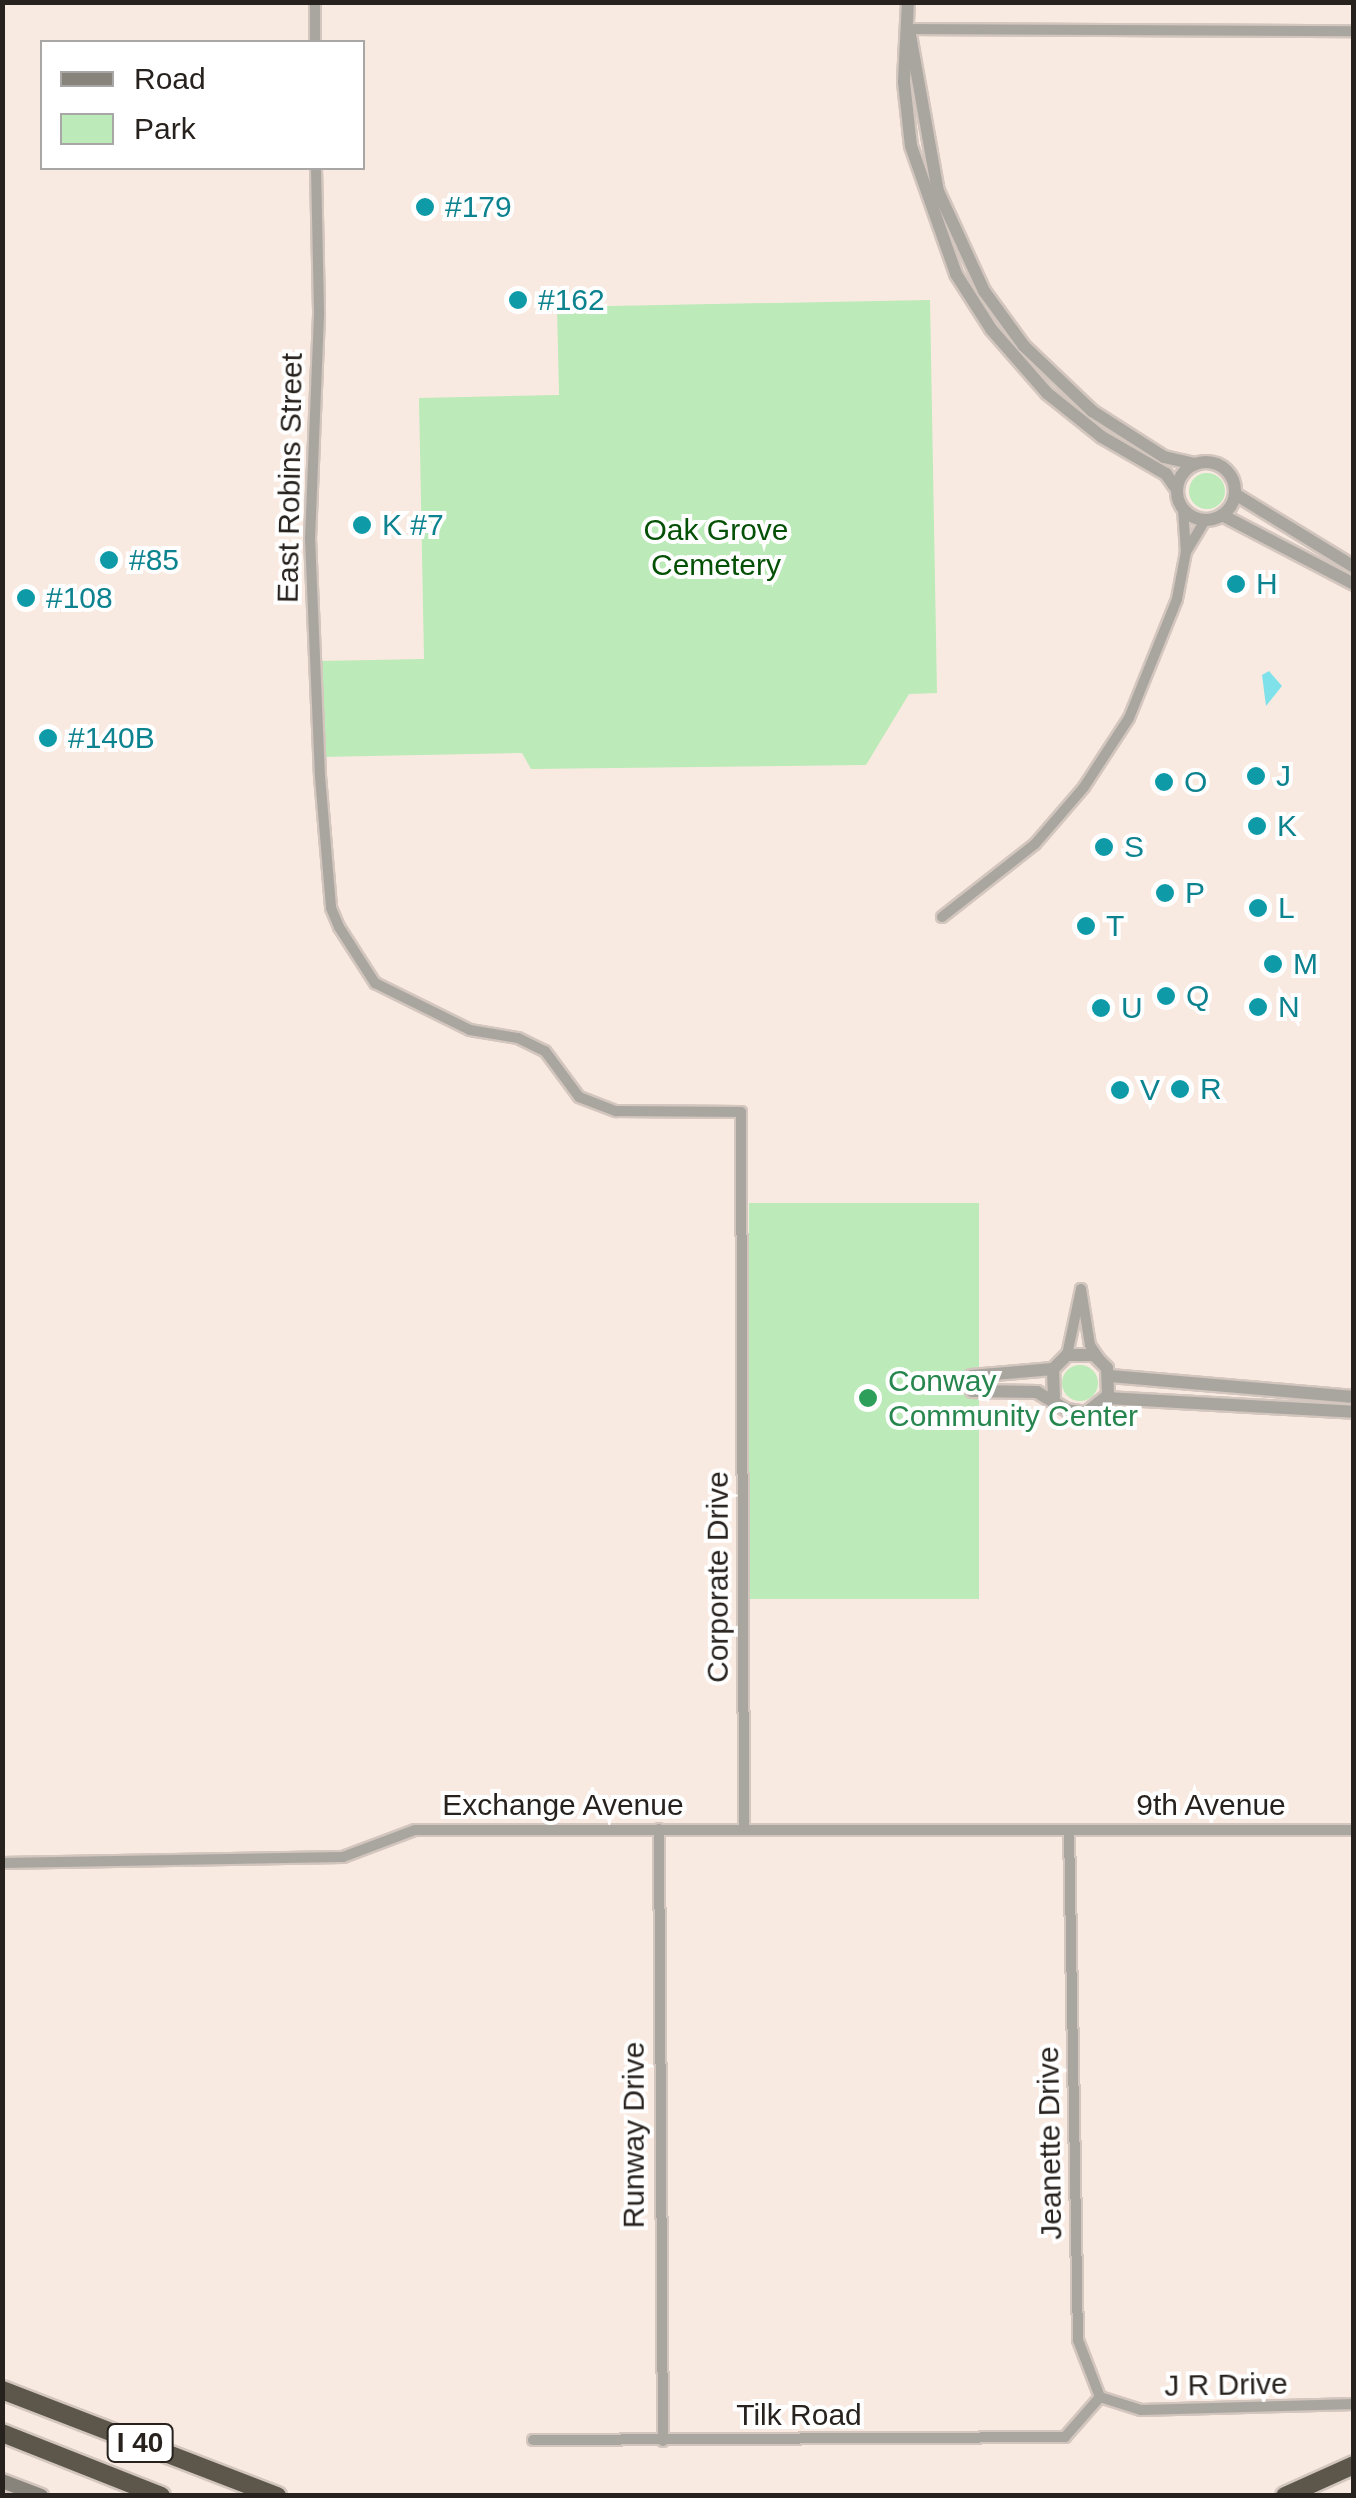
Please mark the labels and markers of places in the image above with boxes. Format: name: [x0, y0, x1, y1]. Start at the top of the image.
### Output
place label: #179: [445, 189, 512, 225]
marker: #179: [414, 196, 436, 218]
place label: #162: [538, 282, 605, 318]
marker: #162: [507, 289, 529, 311]
place label: K #7: [382, 507, 444, 543]
marker: K #7: [351, 514, 373, 536]
place label: #85: [129, 542, 179, 578]
marker: #85: [98, 549, 120, 571]
place label: H: [1256, 566, 1278, 602]
marker: H: [1225, 573, 1247, 595]
place label: #108: [46, 580, 113, 616]
marker: #108: [15, 587, 37, 609]
place label: #140B: [68, 720, 155, 756]
marker: #140B: [37, 727, 59, 749]
place label: J: [1276, 758, 1291, 794]
place label: O: [1184, 764, 1207, 800]
marker: J: [1245, 765, 1267, 787]
marker: O: [1153, 771, 1175, 793]
place label: K: [1277, 808, 1297, 844]
marker: K: [1246, 815, 1268, 837]
place label: S: [1124, 829, 1144, 865]
marker: S: [1093, 836, 1115, 858]
place label: P: [1185, 875, 1205, 911]
marker: P: [1154, 882, 1176, 904]
place label: L: [1278, 890, 1295, 926]
marker: L: [1247, 897, 1269, 919]
place label: T: [1106, 908, 1124, 944]
marker: T: [1075, 915, 1097, 937]
place label: M: [1293, 946, 1318, 982]
marker: M: [1262, 953, 1284, 975]
place label: Q: [1186, 978, 1209, 1014]
marker: Q: [1155, 985, 1177, 1007]
place label: N: [1278, 989, 1300, 1025]
place label: U: [1121, 990, 1143, 1026]
marker: N: [1247, 996, 1269, 1018]
marker: U: [1090, 997, 1112, 1019]
place label: R: [1200, 1071, 1222, 1107]
place label: V: [1140, 1072, 1160, 1108]
marker: R: [1169, 1078, 1191, 1100]
marker: V: [1109, 1079, 1131, 1101]
place label: Conway Community Center: [888, 1363, 1138, 1434]
marker: Conway Community Center: [857, 1387, 879, 1409]

